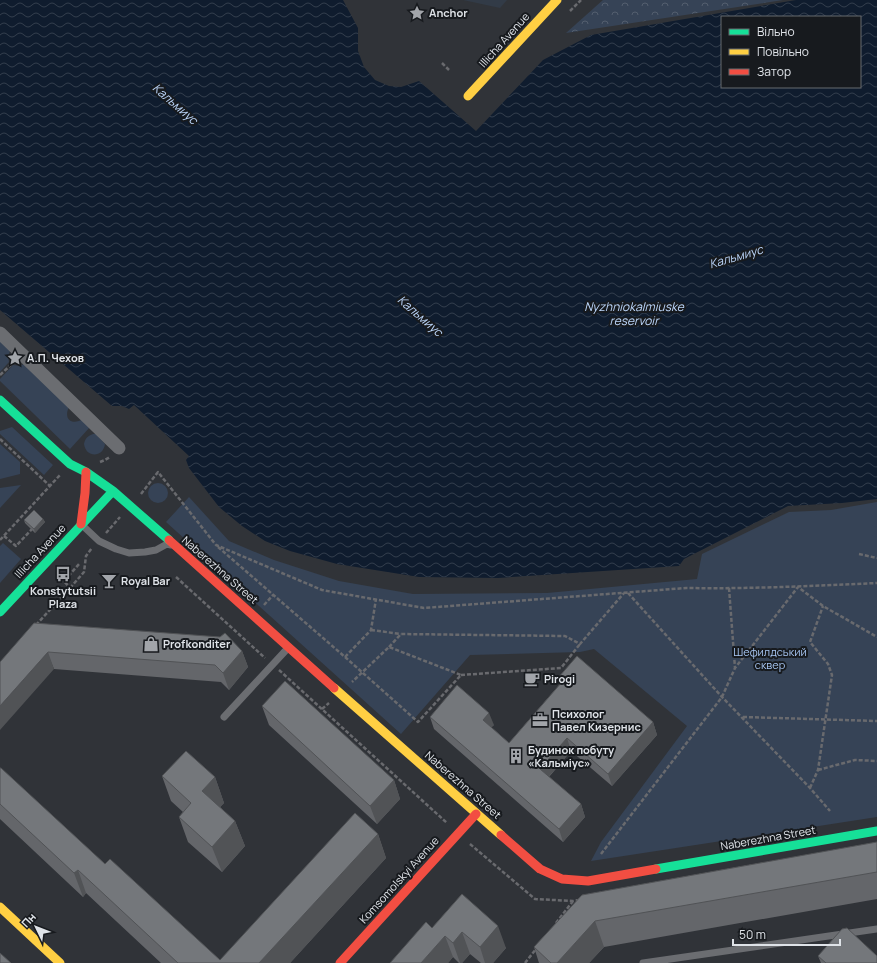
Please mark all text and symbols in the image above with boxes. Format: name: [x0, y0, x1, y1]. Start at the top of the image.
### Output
place icon: Anchor: [408, 4, 426, 22]
place label: Anchor: [429, 5, 468, 20]
street label: Illicha Avenue: [475, 9, 533, 70]
legend: [721, 16, 861, 88]
text: Вільно: [757, 23, 795, 40]
text: Повільно: [757, 43, 809, 60]
text: Затор: [757, 63, 791, 80]
water label: Кальмиус: [149, 79, 203, 129]
water label: Кальмиус: [707, 240, 766, 272]
water label: Кальмиус: [394, 291, 448, 341]
water label: Nyzhniokalmiuske reservoir: [584, 298, 685, 329]
place icon: А.П. Чехов: [6, 349, 24, 367]
place label: А.П. Чехов: [27, 350, 84, 365]
street label: Illicha Avenue: [11, 520, 69, 581]
street label: Naberezhna Street: [179, 532, 262, 607]
bus stop icon: Konstytutsii Plaza: [54, 565, 72, 583]
bar icon: Royal Bar: [100, 572, 118, 590]
place label: Royal Bar: [121, 573, 171, 588]
place label: Konstytutsii Plaza: [30, 583, 96, 611]
shop icon: Profkonditer: [142, 635, 160, 653]
place label: Profkonditer: [163, 636, 231, 651]
park label: Шефилдський сквер: [733, 644, 807, 672]
cafe icon: Pirogi: [523, 670, 541, 688]
place label: Pirogi: [544, 671, 575, 686]
place label: Психолог Павел Кизернис: [552, 706, 641, 734]
office icon: Психолог Павел Кизернис: [531, 711, 549, 729]
place label: Будинок побуту «Кальміус»: [528, 742, 615, 770]
street label: Naberezhna Street: [422, 747, 505, 822]
building icon: Будинок побуту «Кальміус»: [507, 747, 525, 765]
street label: Naberezhna Street: [719, 822, 817, 853]
street label: Komsomolskyi Avenue: [356, 833, 442, 926]
north arrow: [16, 907, 56, 947]
text: Пн: [18, 909, 39, 930]
scale bar: [733, 921, 840, 947]
text: 50 m: [739, 926, 766, 943]

